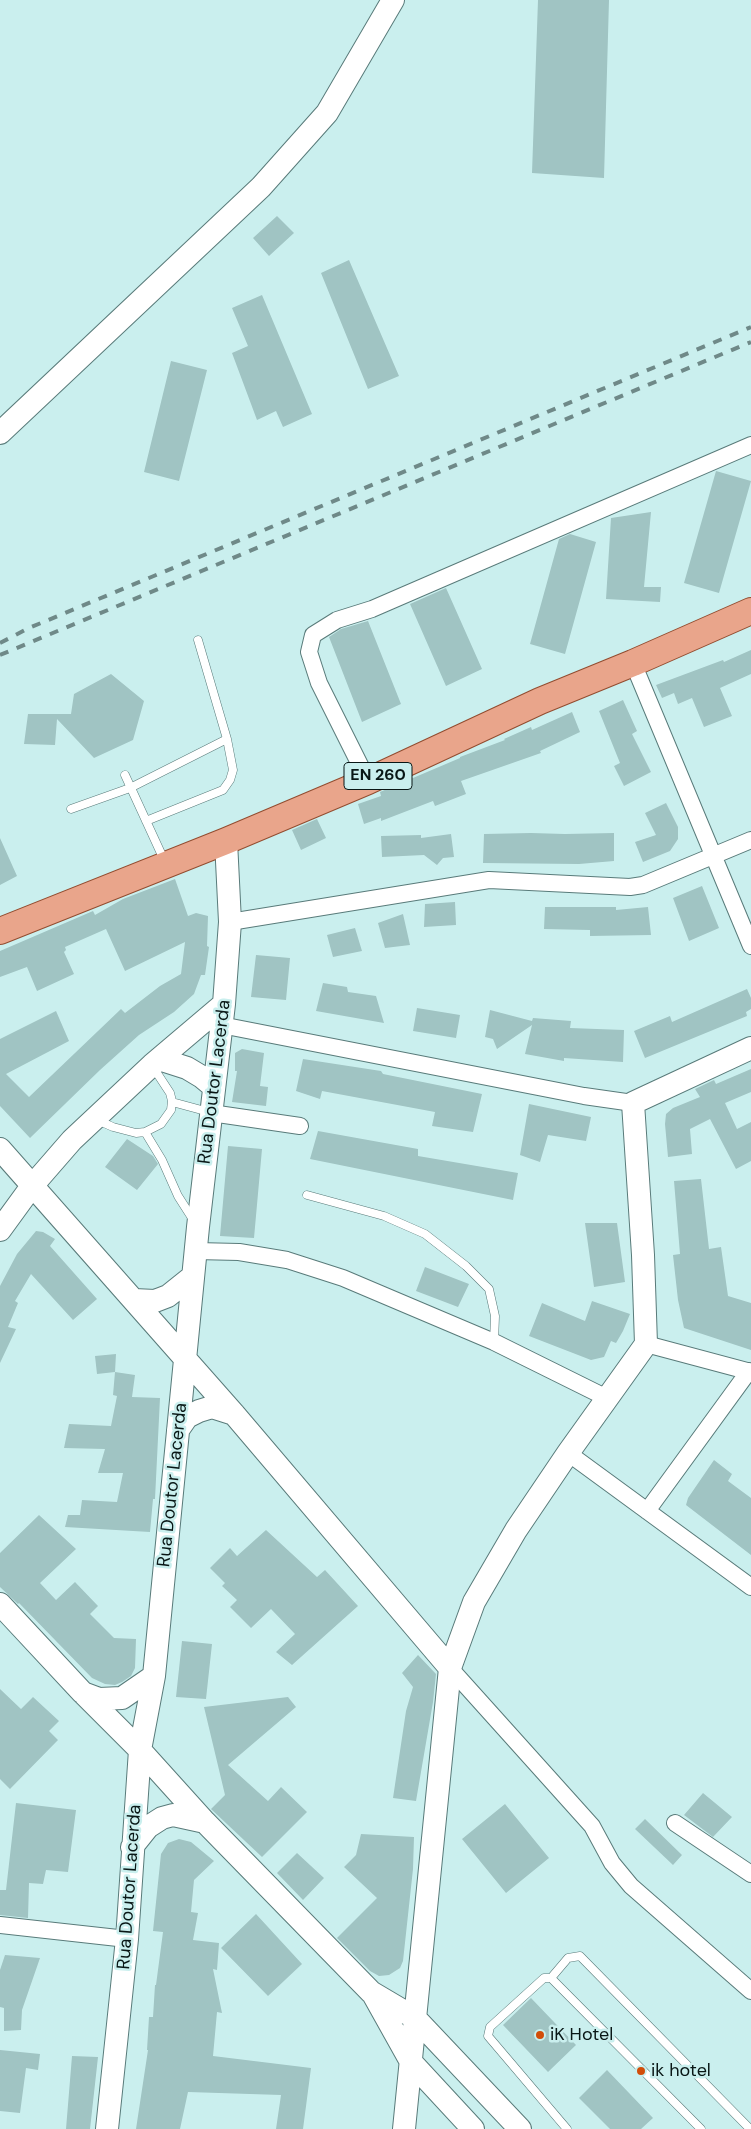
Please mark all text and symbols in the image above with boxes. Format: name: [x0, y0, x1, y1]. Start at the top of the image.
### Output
road number: EN 260: [344, 762, 412, 789]
street label: Rua Doutor Lacerda: [194, 999, 236, 1165]
street label: Rua Doutor Lacerda: [154, 1402, 192, 1568]
street label: Rua Doutor Lacerda: [113, 1804, 147, 1970]
place label: iK Hotel: [550, 2024, 613, 2046]
marker: iK Hotel: [534, 2029, 546, 2041]
place label: ik hotel: [651, 2060, 711, 2082]
marker: ik hotel: [635, 2065, 647, 2077]

